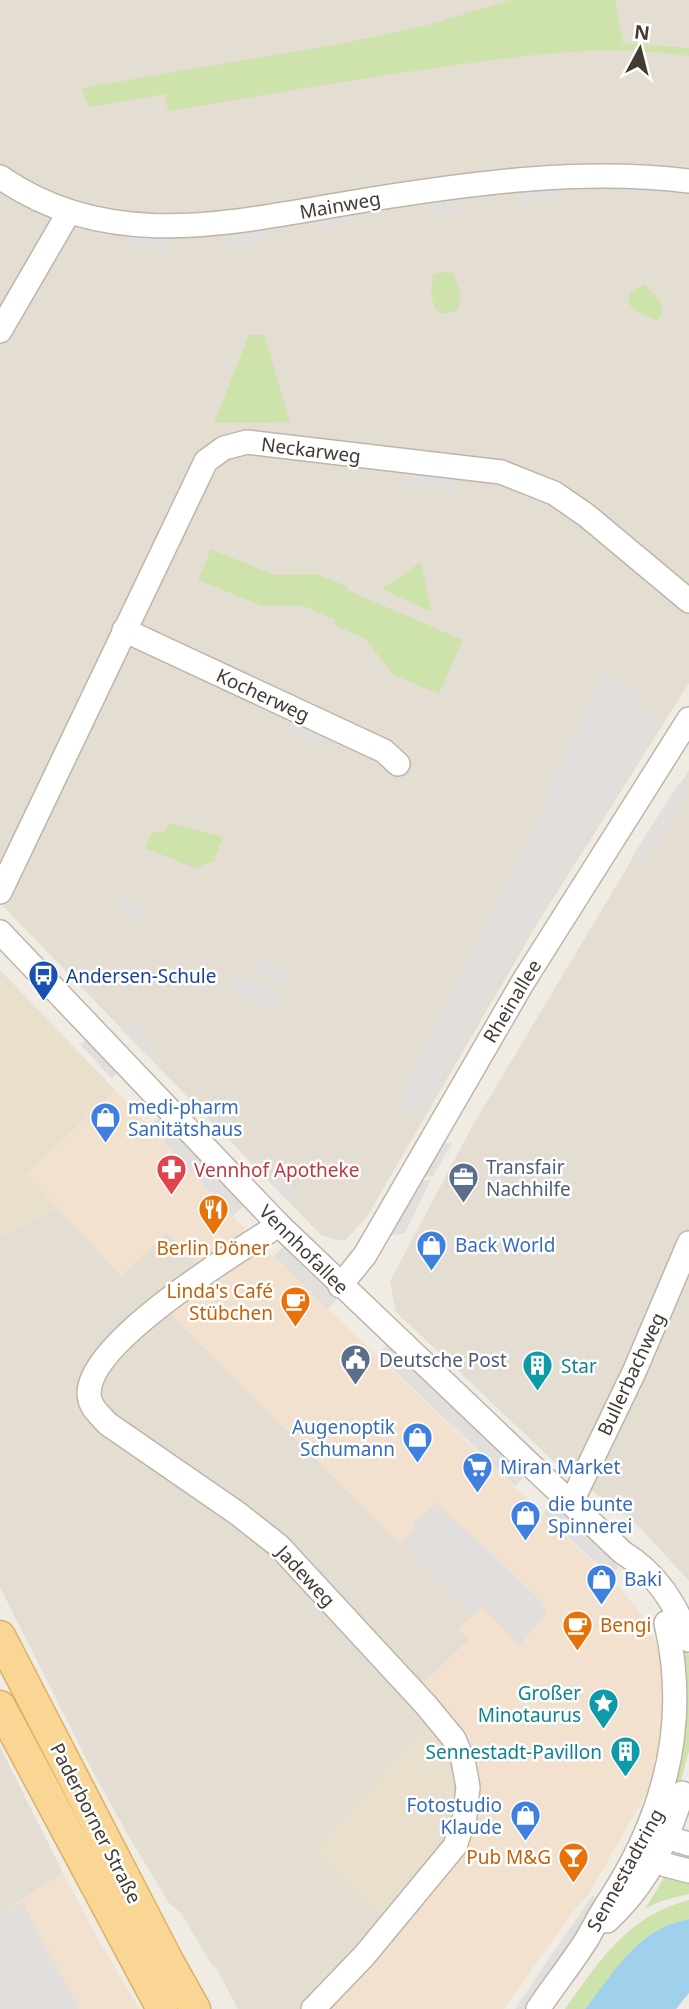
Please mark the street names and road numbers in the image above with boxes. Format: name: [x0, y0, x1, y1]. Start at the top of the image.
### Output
street label: Mainweg: [297, 185, 383, 225]
street label: Neckarweg: [260, 431, 362, 469]
street label: Kocherweg: [212, 662, 314, 728]
street label: Rheinallee: [477, 955, 547, 1047]
street label: Vennhofallee: [253, 1198, 355, 1300]
street label: Bullerbachweg: [591, 1308, 671, 1440]
street label: Jadeweg: [269, 1538, 341, 1612]
street label: Paderborner Straße: [44, 1738, 148, 1908]
street label: Sennestadtring: [580, 1804, 670, 1936]

